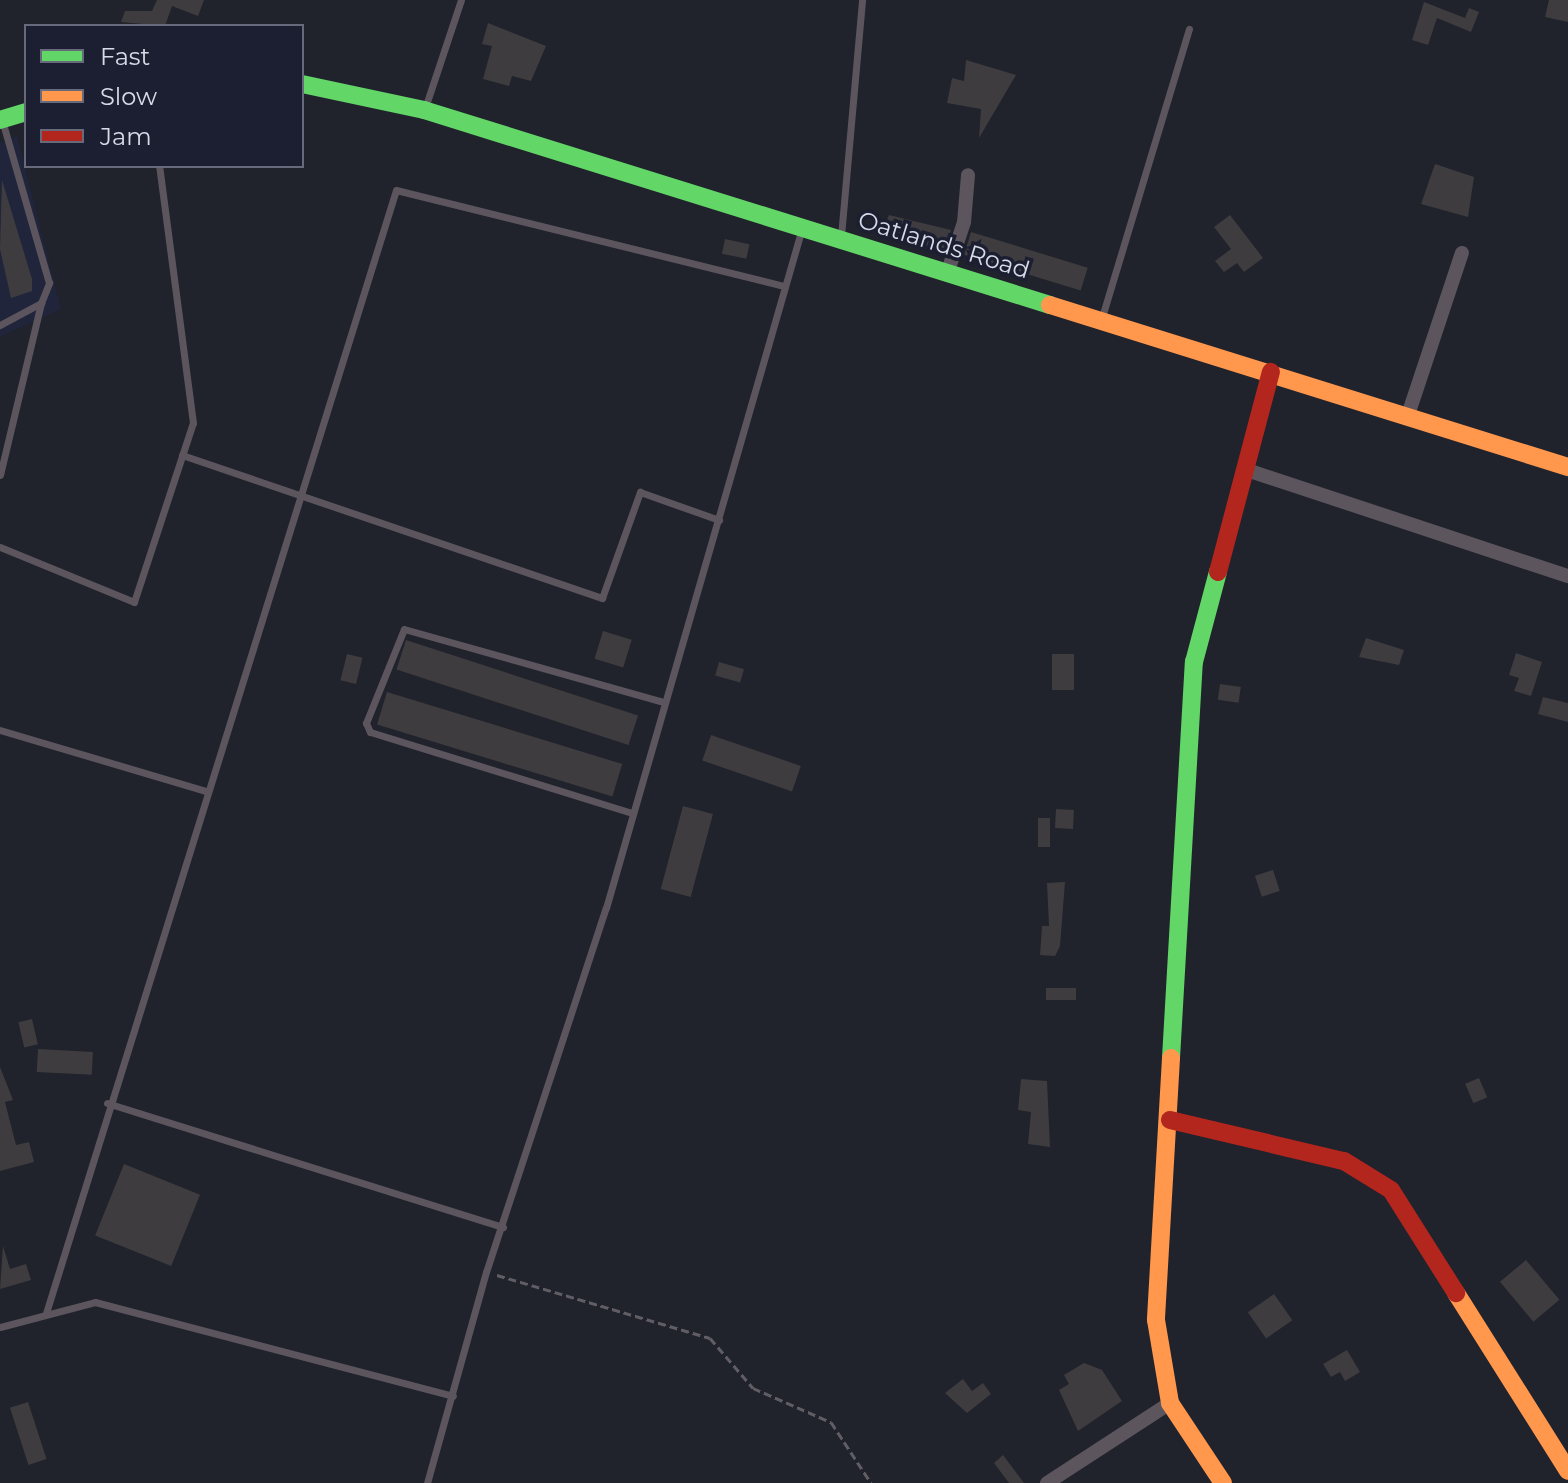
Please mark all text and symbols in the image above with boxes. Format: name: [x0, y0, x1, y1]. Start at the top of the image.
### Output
legend: [24, 24, 304, 168]
text: Fast: [100, 42, 150, 71]
text: Slow: [100, 82, 157, 111]
text: Jam: [100, 122, 152, 151]
street label: Oatlands Road: [855, 205, 1033, 285]

